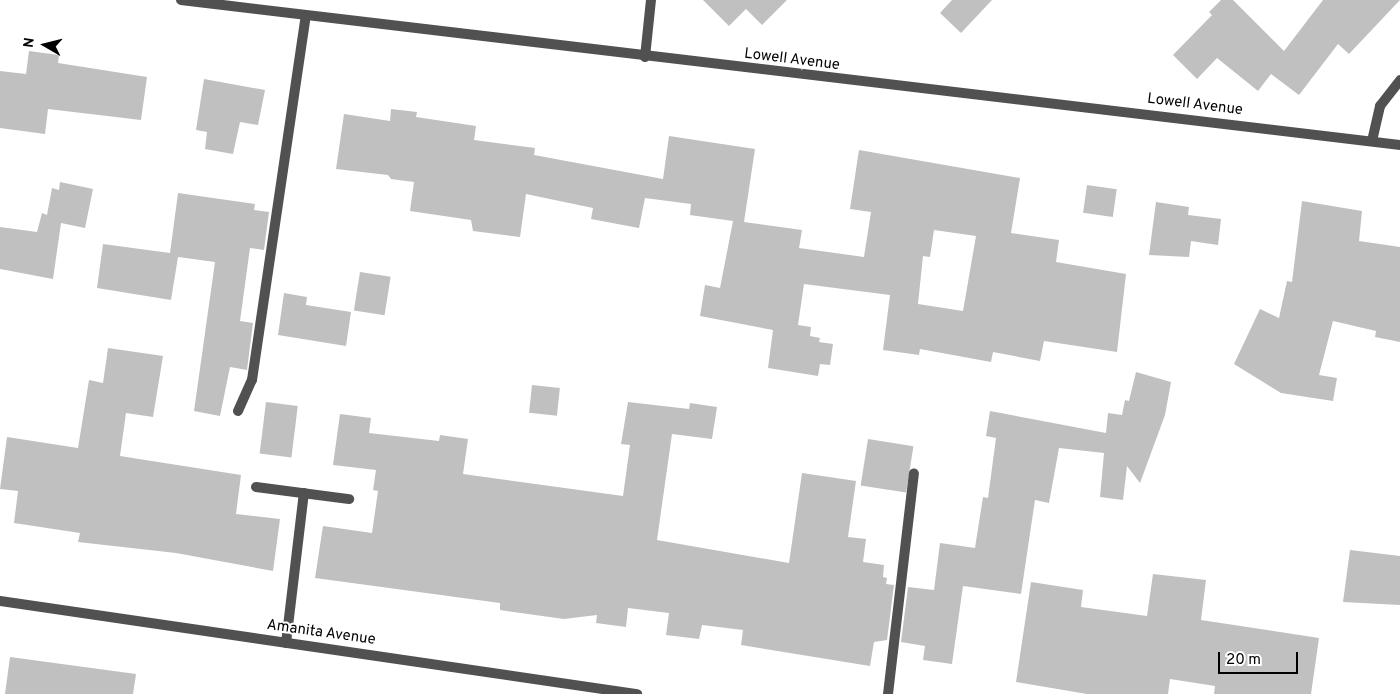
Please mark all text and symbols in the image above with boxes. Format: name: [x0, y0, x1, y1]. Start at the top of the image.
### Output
north arrow: [20, 20, 70, 70]
text: N: [21, 37, 39, 49]
street label: Lowell Avenue: [743, 45, 841, 75]
street label: Lowell Avenue: [1146, 90, 1244, 120]
street label: Amanita Avenue: [265, 616, 377, 650]
scale bar: [1220, 642, 1300, 674]
text: 20 m: [1226, 651, 1261, 670]

